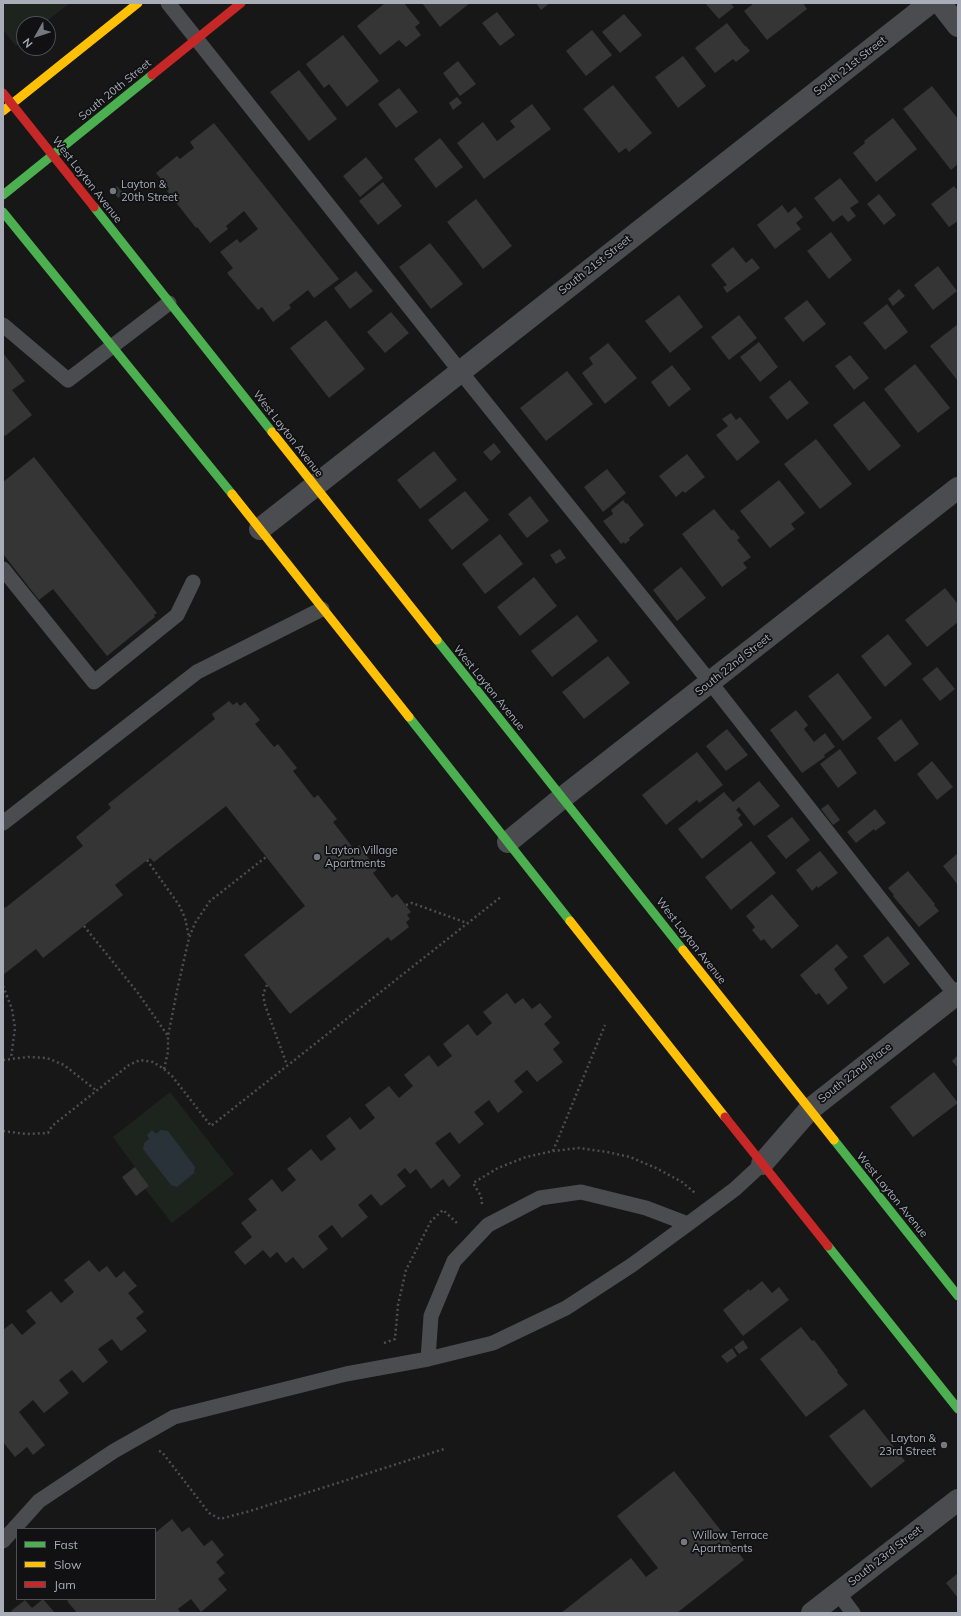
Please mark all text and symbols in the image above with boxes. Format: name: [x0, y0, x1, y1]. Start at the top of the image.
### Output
north arrow: [16, 16, 56, 56]
street label: South 21st Street: [811, 34, 889, 98]
text: N: [19, 35, 36, 51]
street label: South 20th Street: [76, 57, 154, 123]
street label: West Layton Avenue: [49, 134, 125, 226]
place label: Layton & 20th Street: [121, 178, 178, 204]
marker: Layton & 20th Street: [108, 186, 118, 196]
street label: South 21st Street: [556, 233, 634, 297]
street label: West Layton Avenue: [250, 388, 326, 480]
street label: South 22nd Street: [693, 631, 773, 699]
street label: West Layton Avenue: [451, 643, 527, 733]
place label: Layton Village Apartments: [325, 844, 398, 870]
marker: Layton Village Apartments: [312, 852, 322, 862]
street label: West Layton Avenue: [653, 895, 729, 987]
street label: South 22nd Place: [816, 1040, 894, 1106]
street label: West Layton Avenue: [854, 1150, 930, 1240]
place label: Layton & 23rd Street: [879, 1432, 936, 1458]
marker: Layton & 23rd Street: [939, 1440, 949, 1450]
street label: South 23rd Street: [846, 1523, 924, 1589]
legend: [16, 1528, 156, 1600]
place label: Willow Terrace Apartments: [692, 1529, 768, 1555]
text: Fast: [54, 1537, 78, 1552]
marker: Willow Terrace Apartments: [679, 1537, 689, 1547]
text: Slow: [54, 1557, 82, 1572]
text: Jam: [54, 1577, 76, 1592]

